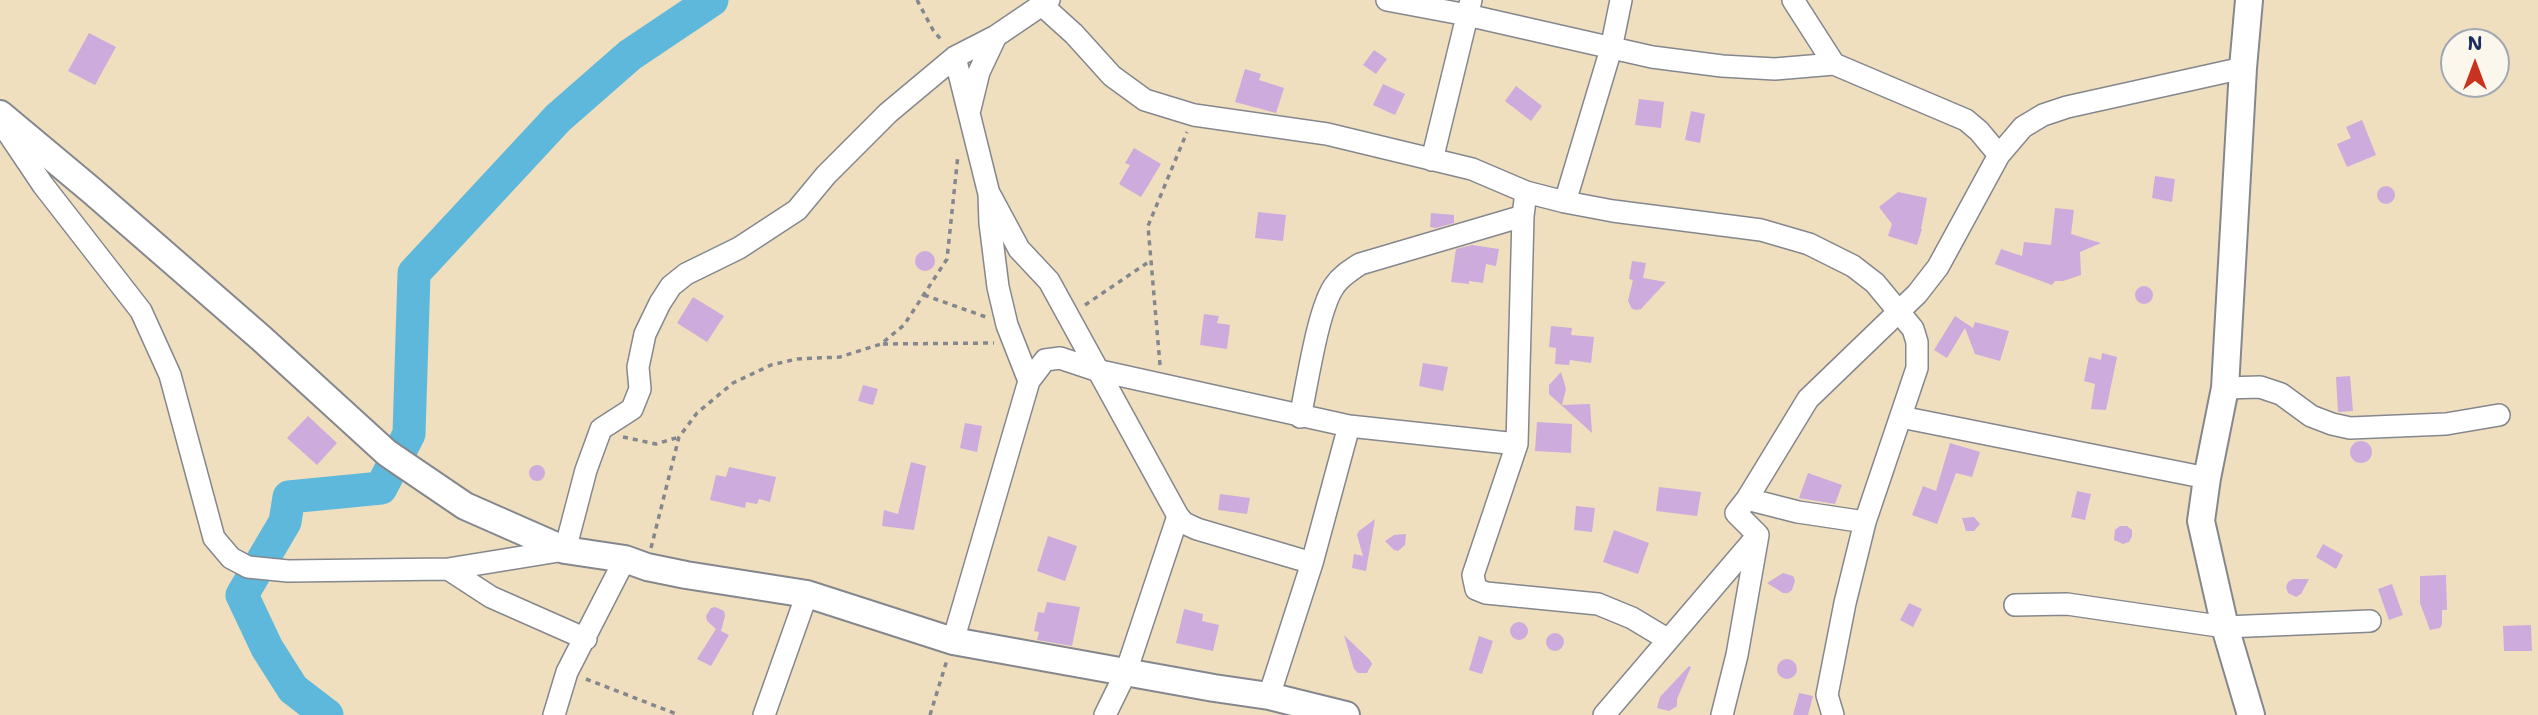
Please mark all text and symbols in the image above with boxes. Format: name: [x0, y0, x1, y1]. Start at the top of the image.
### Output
north arrow: [2440, 28, 2510, 98]
text: N: [2467, 31, 2483, 56]

